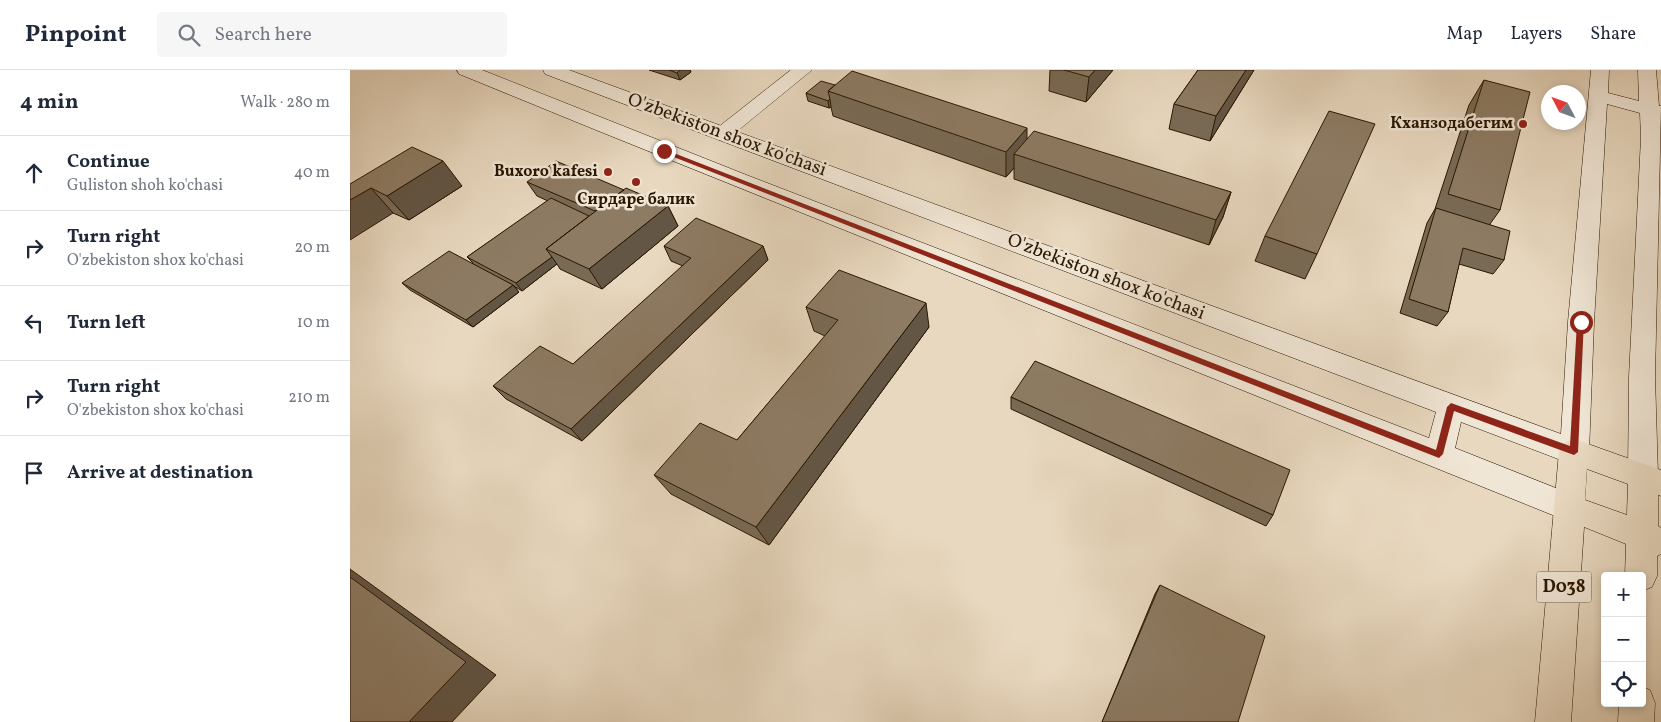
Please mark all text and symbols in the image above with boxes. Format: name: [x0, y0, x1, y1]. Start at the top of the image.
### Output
search box: [157, 12, 507, 57]
text: Pinpoint: [25, 18, 127, 52]
icon: search: [175, 21, 203, 49]
text: Search here: [215, 22, 312, 48]
text: Map: [1446, 22, 1482, 47]
text: Layers: [1510, 22, 1562, 47]
text: Share: [1590, 22, 1636, 47]
north arrow: [1541, 85, 1586, 130]
street label: O'zbekiston shox ko'chasi: [624, 87, 830, 183]
text: 4 min: [20, 88, 79, 117]
text: Walk · 280 m: [240, 92, 330, 114]
place label: Кханзодабегим: [1390, 113, 1513, 135]
marker: Кханзодабегим: [1517, 118, 1529, 130]
route end: [653, 140, 676, 163]
text: Continue: [67, 149, 150, 175]
icon: ahead: [20, 159, 48, 187]
place label: Buxoro kafesi: [494, 161, 598, 183]
text: 40 m: [294, 162, 330, 184]
marker: Buxoro kafesi: [602, 166, 614, 178]
text: Guliston shoh ko'chasi: [67, 175, 223, 197]
marker: Сирдаре балик: [630, 176, 642, 188]
place label: Сирдаре балик: [577, 189, 695, 211]
text: Turn right: [67, 224, 160, 250]
street label: O'zbekiston shox ko'chasi: [1003, 227, 1209, 327]
icon: right: [20, 234, 48, 262]
text: 20 m: [295, 237, 330, 259]
text: O'zbekiston shox ko'chasi: [67, 250, 244, 272]
icon: left: [20, 309, 48, 337]
text: Turn left: [67, 310, 146, 336]
route start: [1570, 311, 1593, 334]
text: 10 m: [297, 312, 330, 334]
text: Turn right: [67, 374, 160, 400]
icon: right: [20, 384, 48, 412]
text: 210 m: [288, 387, 330, 409]
text: O'zbekiston shox ko'chasi: [67, 400, 244, 422]
icon: arrive: [20, 459, 48, 487]
text: Arrive at destination: [67, 460, 253, 486]
road number: D038: [1536, 572, 1592, 602]
map controls: [1601, 572, 1646, 707]
button: +: [1601, 572, 1646, 617]
button: −: [1601, 617, 1646, 662]
button: locate: [1601, 662, 1646, 707]

